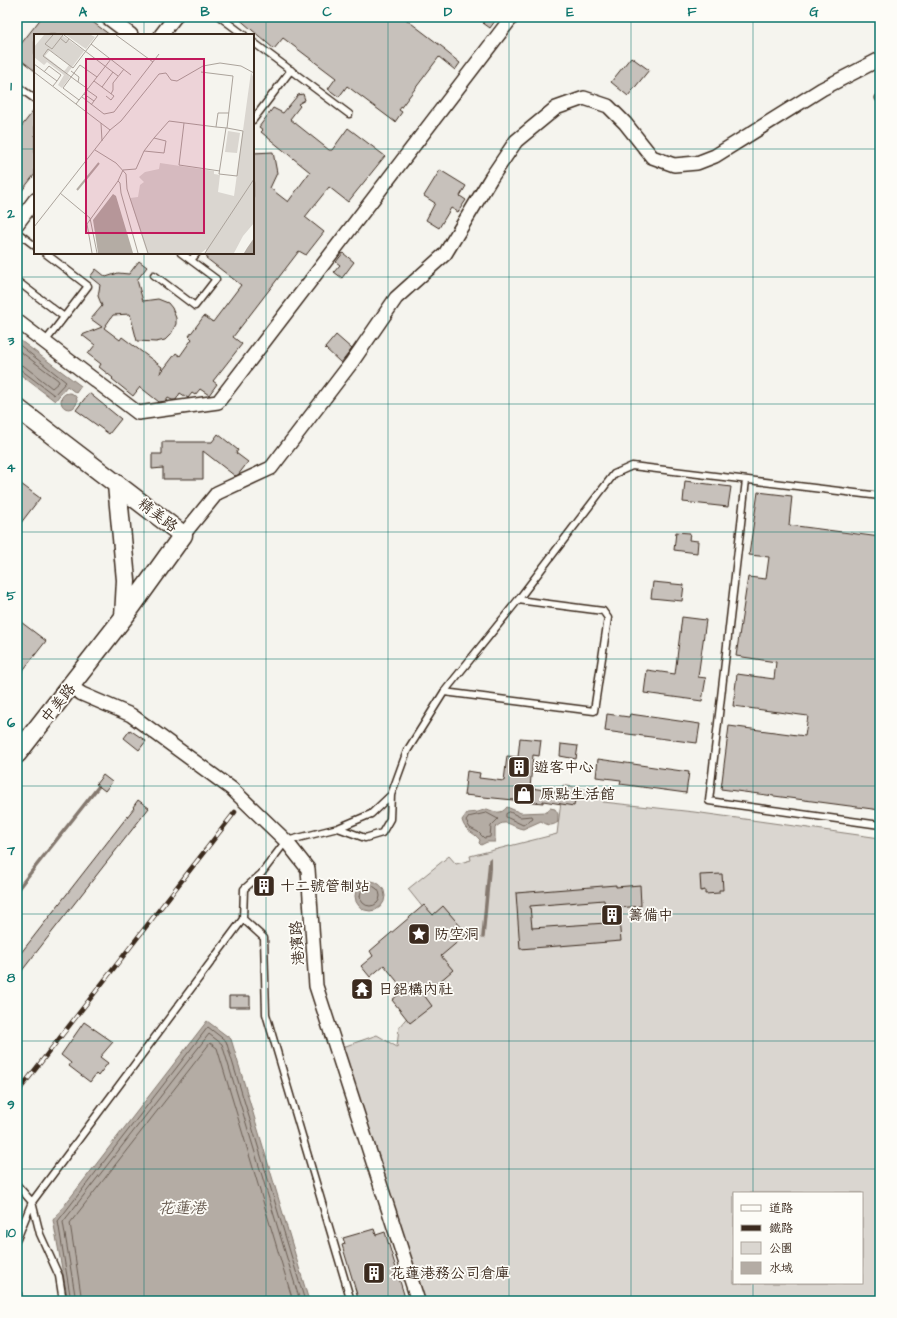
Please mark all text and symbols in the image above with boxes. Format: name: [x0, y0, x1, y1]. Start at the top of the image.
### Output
text: A: [79, 3, 88, 21]
text: B: [200, 3, 210, 21]
text: C: [322, 3, 332, 21]
text: D: [444, 3, 453, 21]
text: E: [566, 3, 574, 21]
text: F: [687, 3, 697, 21]
text: G: [809, 3, 819, 21]
inset map: [34, 34, 254, 254]
text: 1: [10, 77, 12, 95]
text: 2: [6, 205, 15, 223]
text: 3: [7, 332, 15, 350]
text: 4: [7, 459, 16, 477]
street label: 精美路: [133, 493, 182, 537]
text: 5: [6, 587, 16, 605]
street label: 中美路: [36, 679, 81, 727]
text: 6: [7, 714, 16, 732]
building icon: 遊客中心: [506, 754, 532, 780]
place label: 遊客中心: [534, 757, 594, 778]
shop icon: 原點生活館: [511, 781, 537, 807]
place label: 原點生活館: [540, 784, 615, 805]
text: 7: [6, 842, 16, 860]
building icon: 十二號管制站: [251, 873, 277, 899]
place label: 十二號管制站: [280, 876, 370, 897]
building icon: 籌備中: [599, 902, 625, 928]
place label: 籌備中: [628, 905, 673, 926]
street label: 港濱路: [285, 920, 310, 966]
place icon: 防空洞: [406, 921, 432, 947]
place label: 防空洞: [434, 924, 479, 945]
text: 8: [7, 969, 16, 987]
temple icon: 日鋁構內社: [349, 976, 375, 1002]
place label: 日鋁構內社: [378, 979, 453, 1000]
text: 9: [7, 1096, 15, 1114]
legend: [733, 1192, 863, 1284]
water label: 花蓮港: [158, 1197, 208, 1219]
text: 道路: [769, 1200, 793, 1217]
text: 鐵路: [769, 1220, 793, 1237]
text: 10: [6, 1224, 17, 1242]
text: 公園: [769, 1240, 793, 1257]
building icon: 花蓮港務公司倉庫: [361, 1260, 387, 1286]
text: 水域: [769, 1260, 793, 1277]
place label: 花蓮港務公司倉庫: [390, 1263, 510, 1284]

